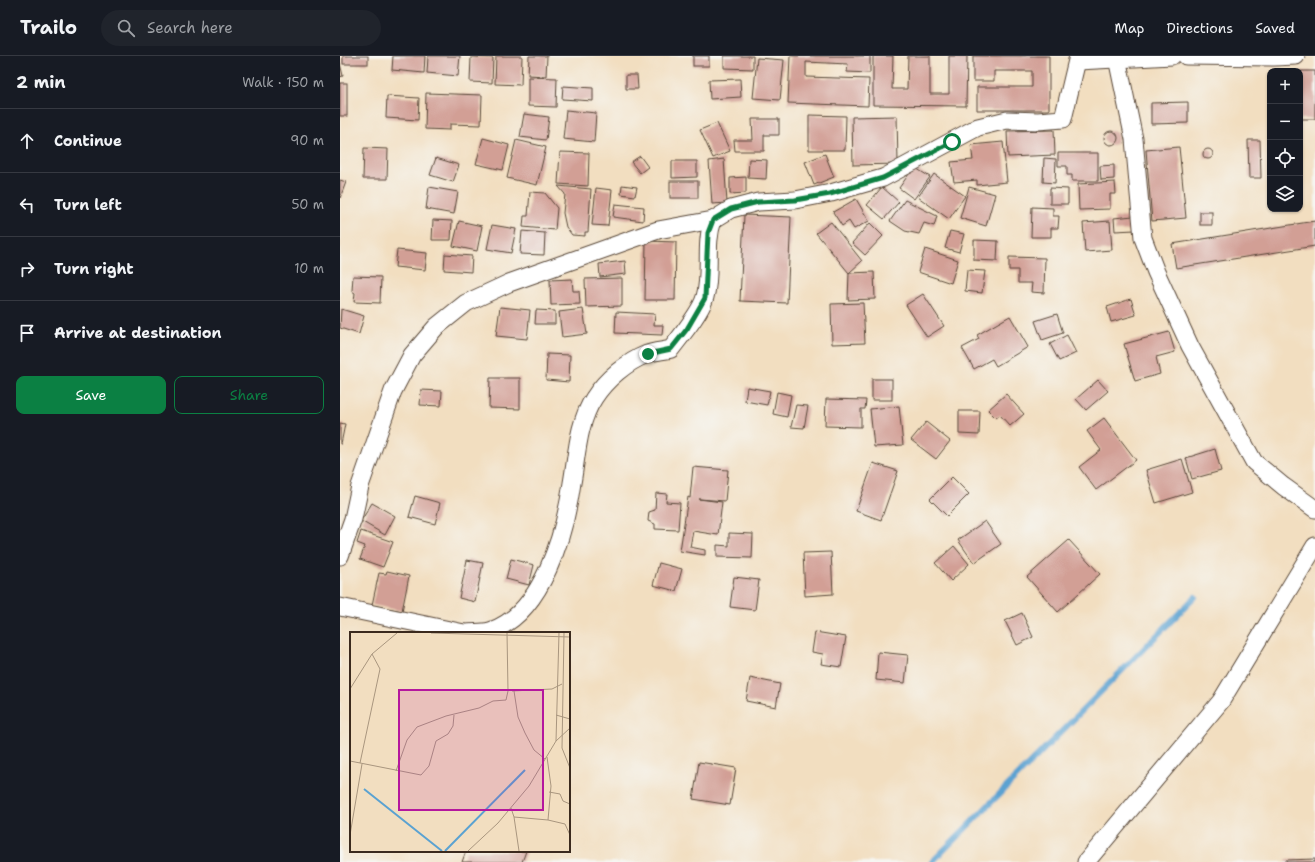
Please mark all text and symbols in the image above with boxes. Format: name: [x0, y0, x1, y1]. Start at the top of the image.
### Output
search box: [101, 10, 381, 46]
text: Trailo: [20, 15, 77, 40]
icon: search: [115, 17, 137, 39]
text: Search here: [147, 18, 233, 38]
text: Map: [1115, 19, 1145, 37]
text: Directions: [1167, 19, 1233, 37]
text: Saved: [1255, 19, 1295, 37]
map controls: [1267, 68, 1303, 212]
button: +: [1267, 68, 1303, 104]
text: 2 min: [16, 71, 66, 93]
text: Walk · 150 m: [242, 74, 324, 91]
button: −: [1267, 104, 1303, 140]
icon: ahead: [16, 130, 38, 152]
text: Continue: [54, 131, 122, 151]
text: 90 m: [290, 132, 324, 149]
route start: [943, 133, 961, 151]
button: locate: [1267, 140, 1303, 176]
button: layers: [1267, 176, 1303, 212]
icon: left: [16, 194, 38, 216]
text: Turn left: [54, 195, 122, 215]
text: 50 m: [291, 196, 324, 213]
icon: right: [16, 258, 38, 280]
text: Turn right: [54, 259, 134, 279]
text: 10 m: [294, 260, 324, 277]
icon: arrive: [16, 322, 38, 344]
text: Arrive at destination: [54, 323, 222, 343]
route end: [639, 345, 657, 363]
button: Save: [16, 376, 166, 414]
button: Share: [174, 376, 324, 414]
inset map: [350, 632, 570, 852]

